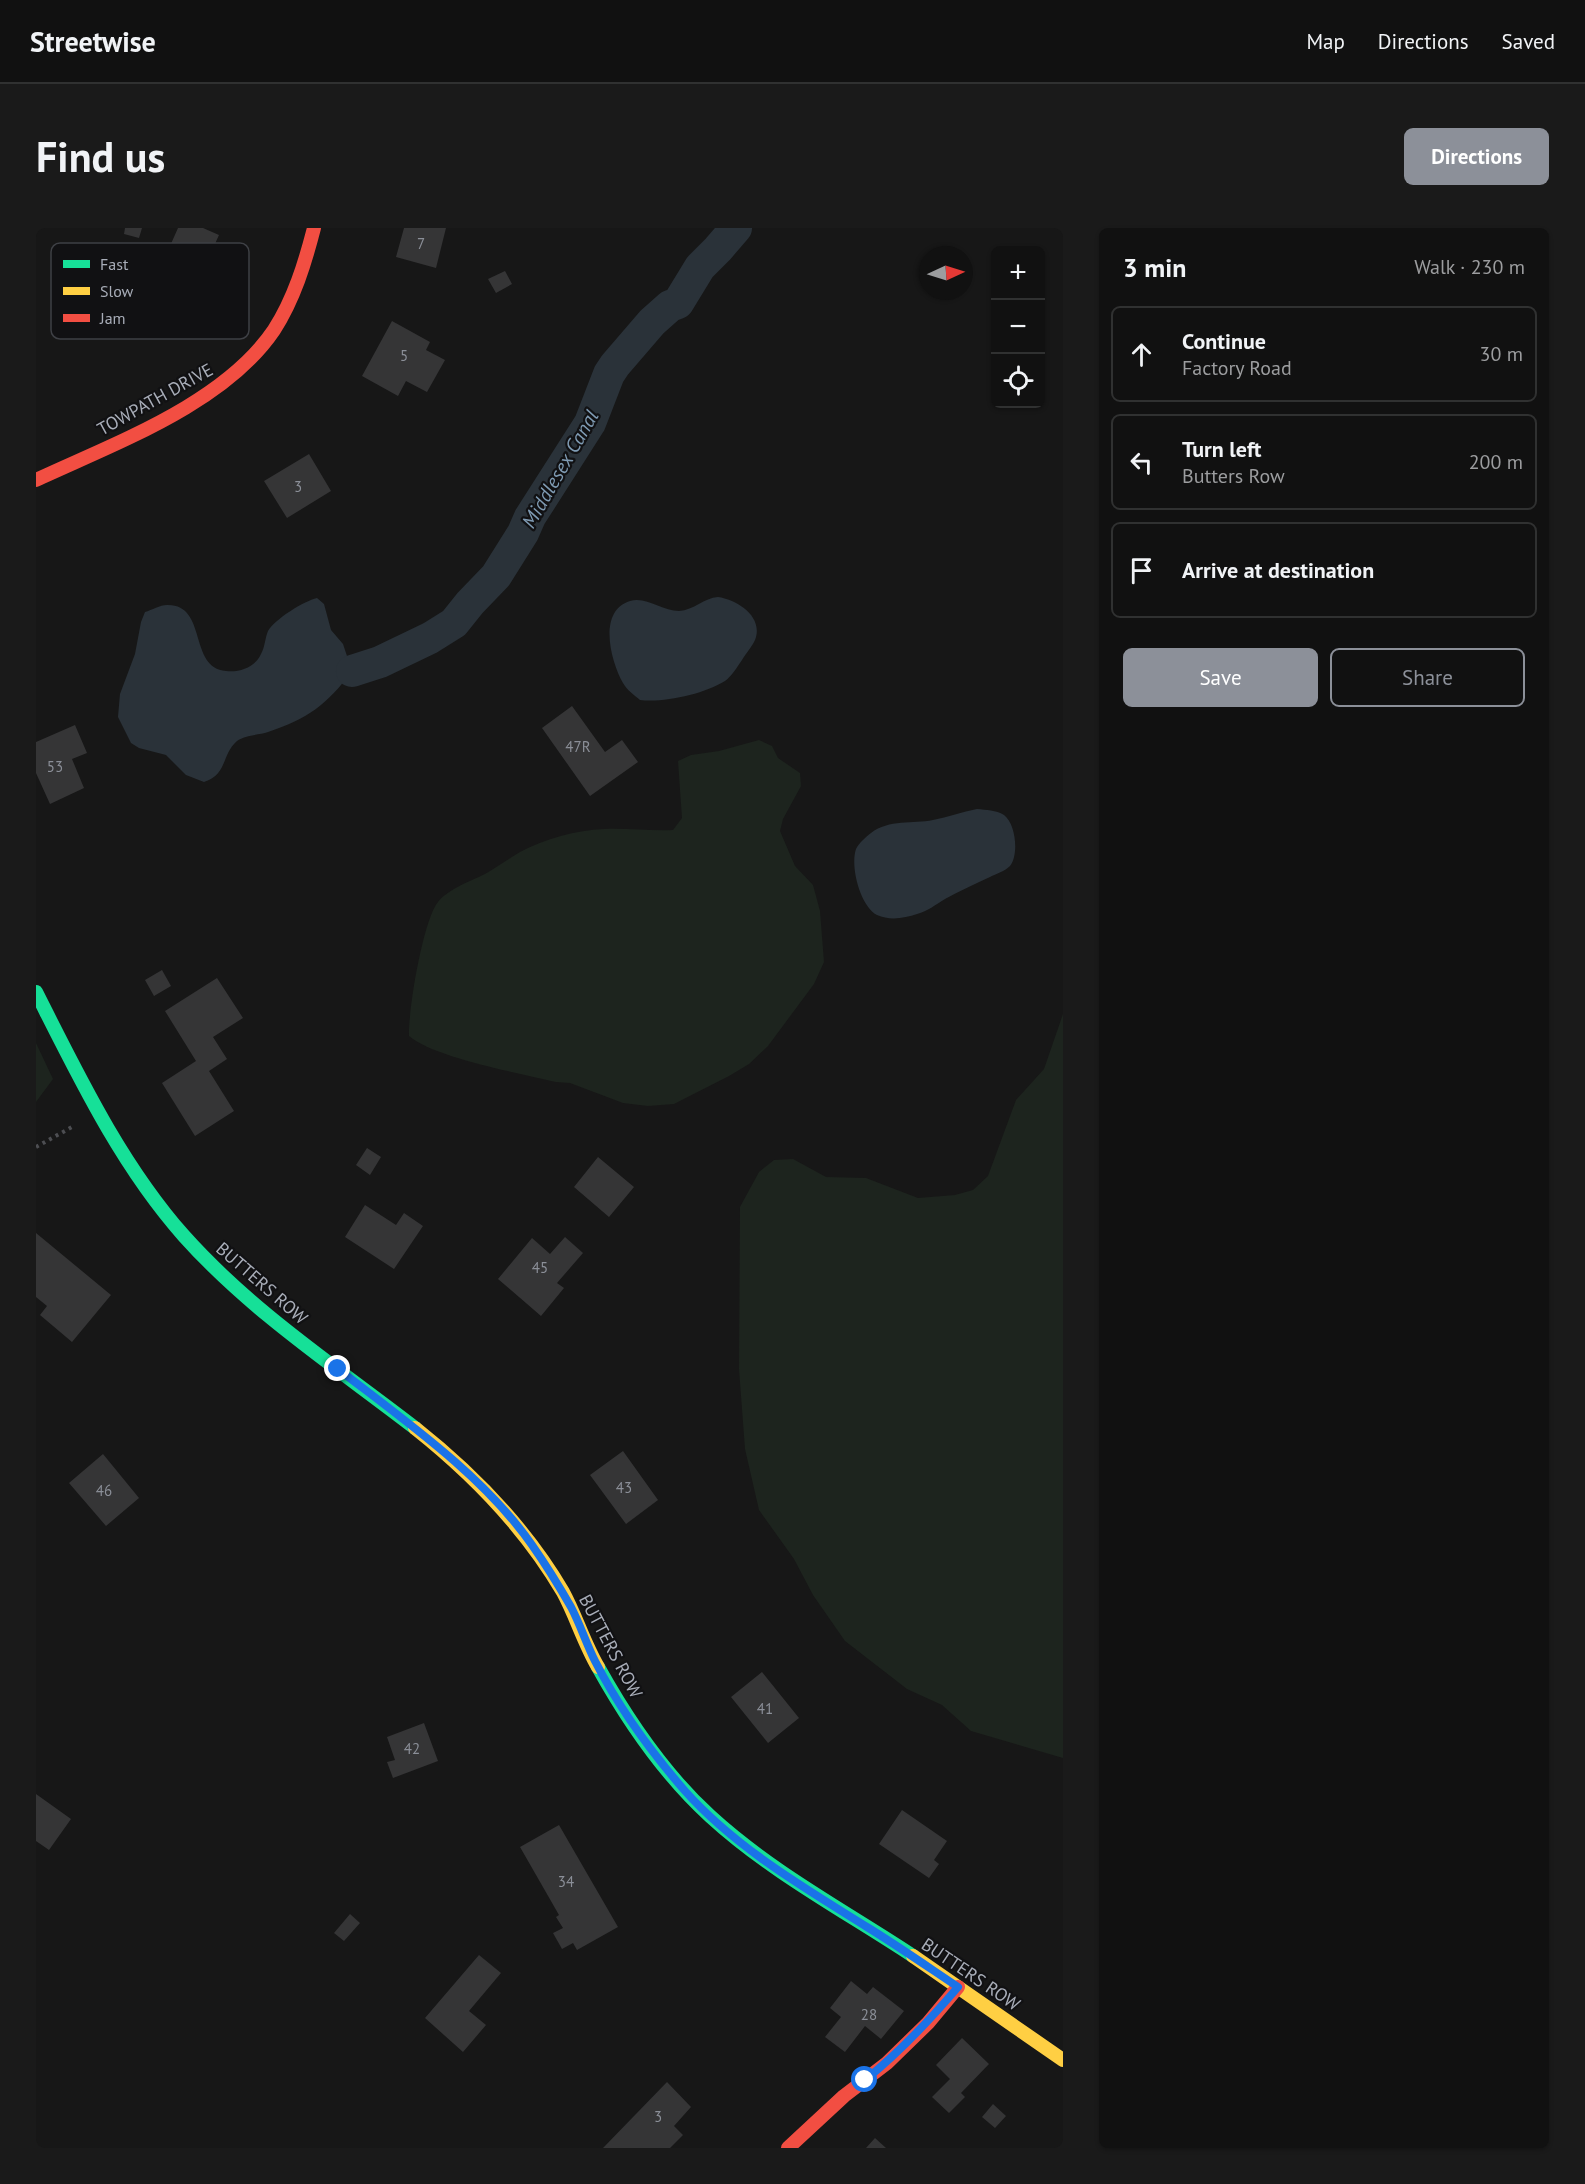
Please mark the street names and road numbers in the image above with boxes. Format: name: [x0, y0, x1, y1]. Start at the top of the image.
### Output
street label: TOWPATH DRIVE: [93, 358, 217, 440]
street label: BUTTERS ROW: [211, 1237, 313, 1329]
street label: BUTTERS ROW: [574, 1590, 648, 1702]
street label: BUTTERS ROW: [917, 1933, 1025, 2015]

